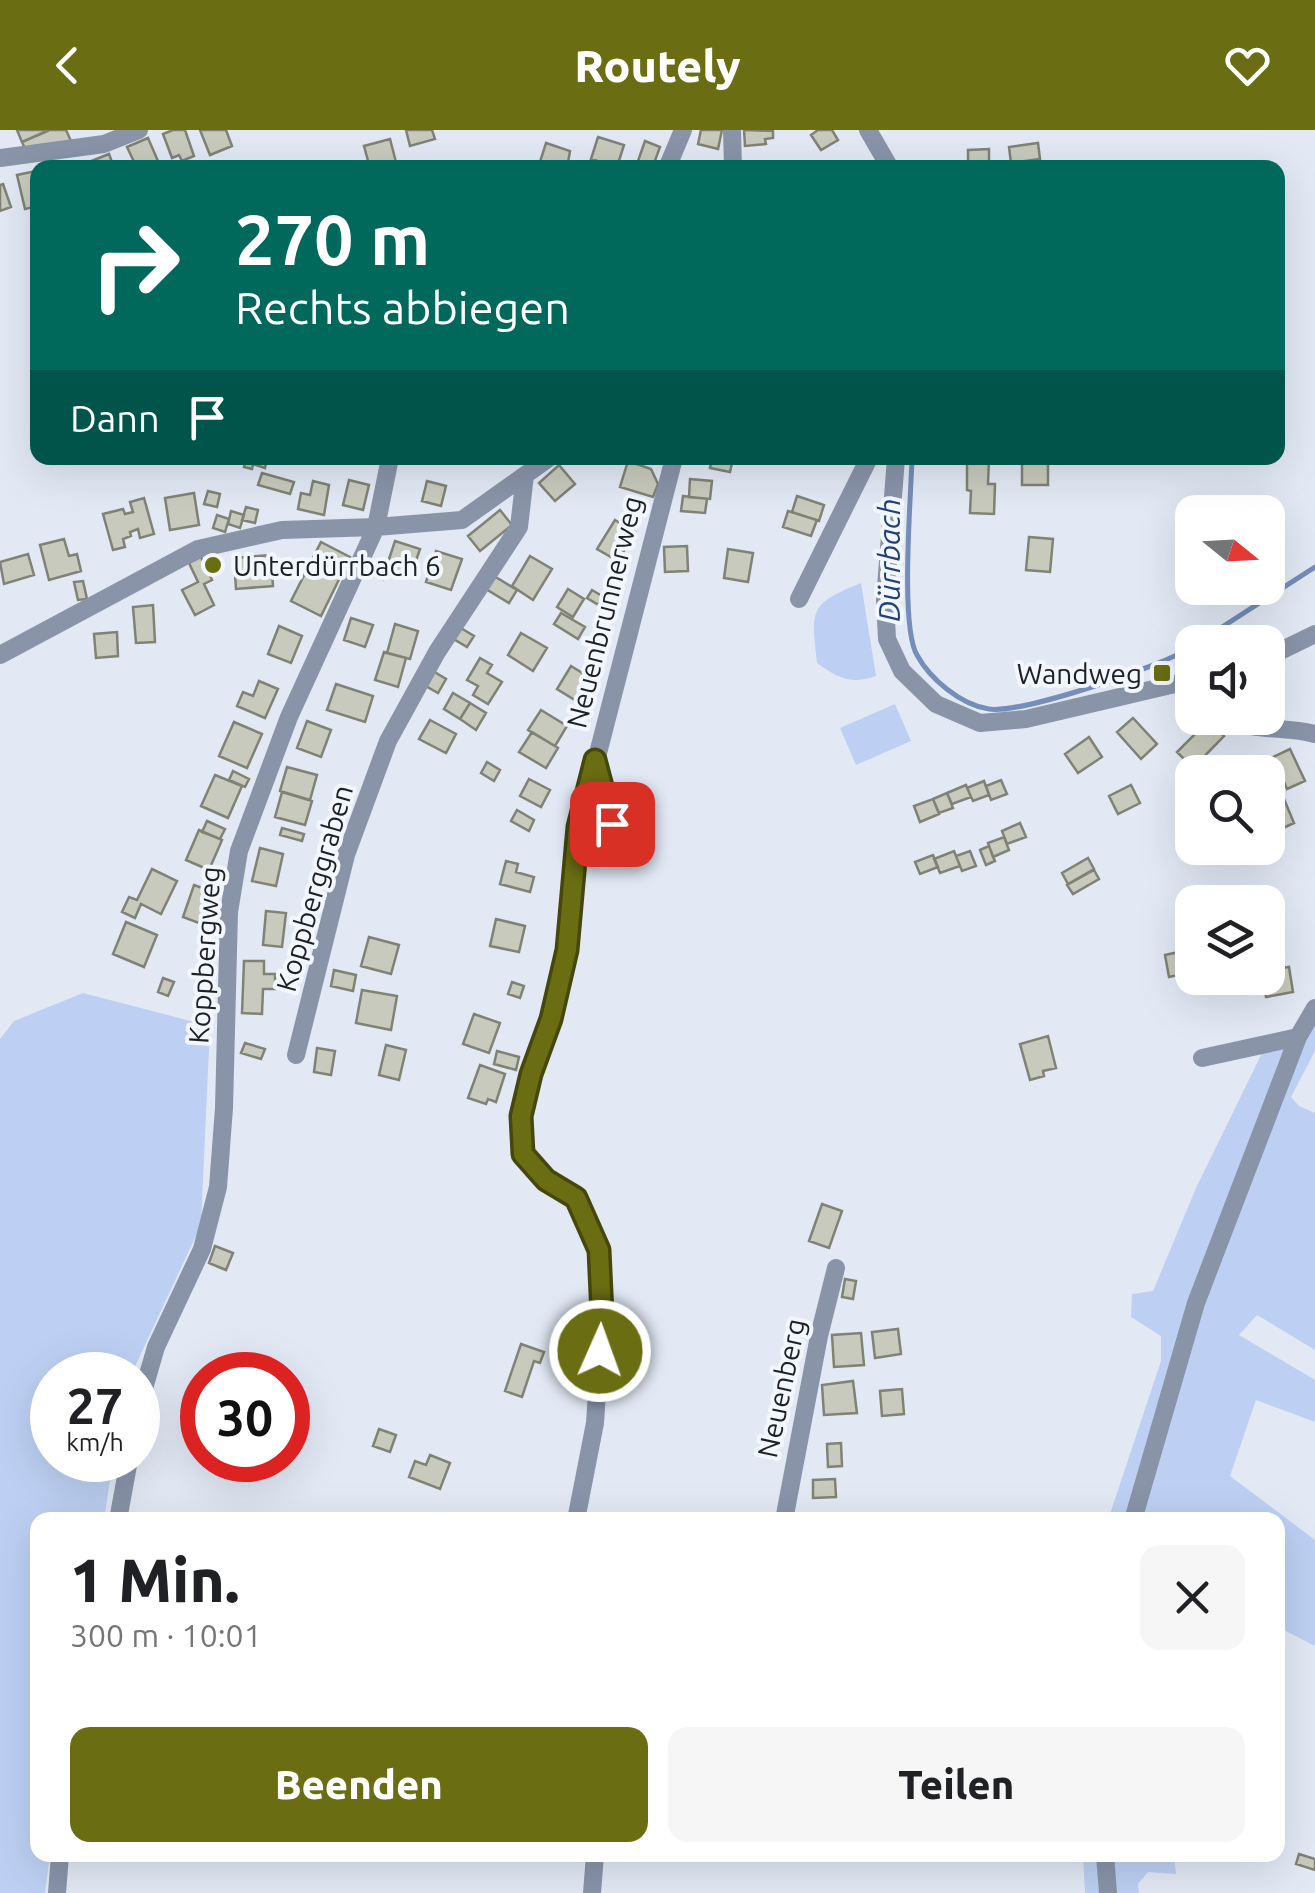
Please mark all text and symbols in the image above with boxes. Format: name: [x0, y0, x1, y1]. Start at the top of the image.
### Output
icon: back: [40, 38, 95, 93]
icon: heart: [1220, 38, 1275, 93]
text: Routely: [574, 40, 741, 91]
icon: right: [70, 200, 200, 330]
text: 270 m: [235, 200, 430, 278]
text: Rechts abbiegen: [235, 282, 570, 333]
icon: arrive: [180, 390, 235, 445]
text: Dann: [70, 397, 160, 439]
street label: Neuenbrunnerweg: [560, 493, 648, 731]
north arrow: [1175, 495, 1285, 605]
map controls: [1175, 495, 1285, 995]
water label: Dürrbach: [872, 498, 906, 622]
place label: Unterdürrbach 6: [233, 550, 441, 581]
marker: Unterdürrbach 6: [202, 554, 224, 576]
button: sound: [1175, 625, 1285, 735]
place label: Wandweg: [1017, 658, 1142, 689]
marker: Wandweg: [1151, 662, 1173, 684]
button: search: [1175, 755, 1285, 865]
street label: Koppberggraben: [270, 781, 358, 995]
pin: [570, 782, 655, 867]
icon: arrive: [585, 797, 640, 852]
street label: Koppbergweg: [182, 865, 226, 1045]
button: layers: [1175, 885, 1285, 995]
position arrow: [548, 1299, 652, 1403]
street label: Neuenberg: [751, 1316, 811, 1460]
speed limit sign: 30: [180, 1352, 310, 1482]
text: 27: [67, 1377, 123, 1433]
text: km/h: [66, 1428, 124, 1456]
button: close: [1140, 1545, 1245, 1650]
text: 1 Min.: [70, 1546, 240, 1613]
text: 300 m · 10:01: [70, 1617, 262, 1653]
button: Beenden: [70, 1727, 648, 1842]
button: Teilen: [668, 1727, 1245, 1842]

